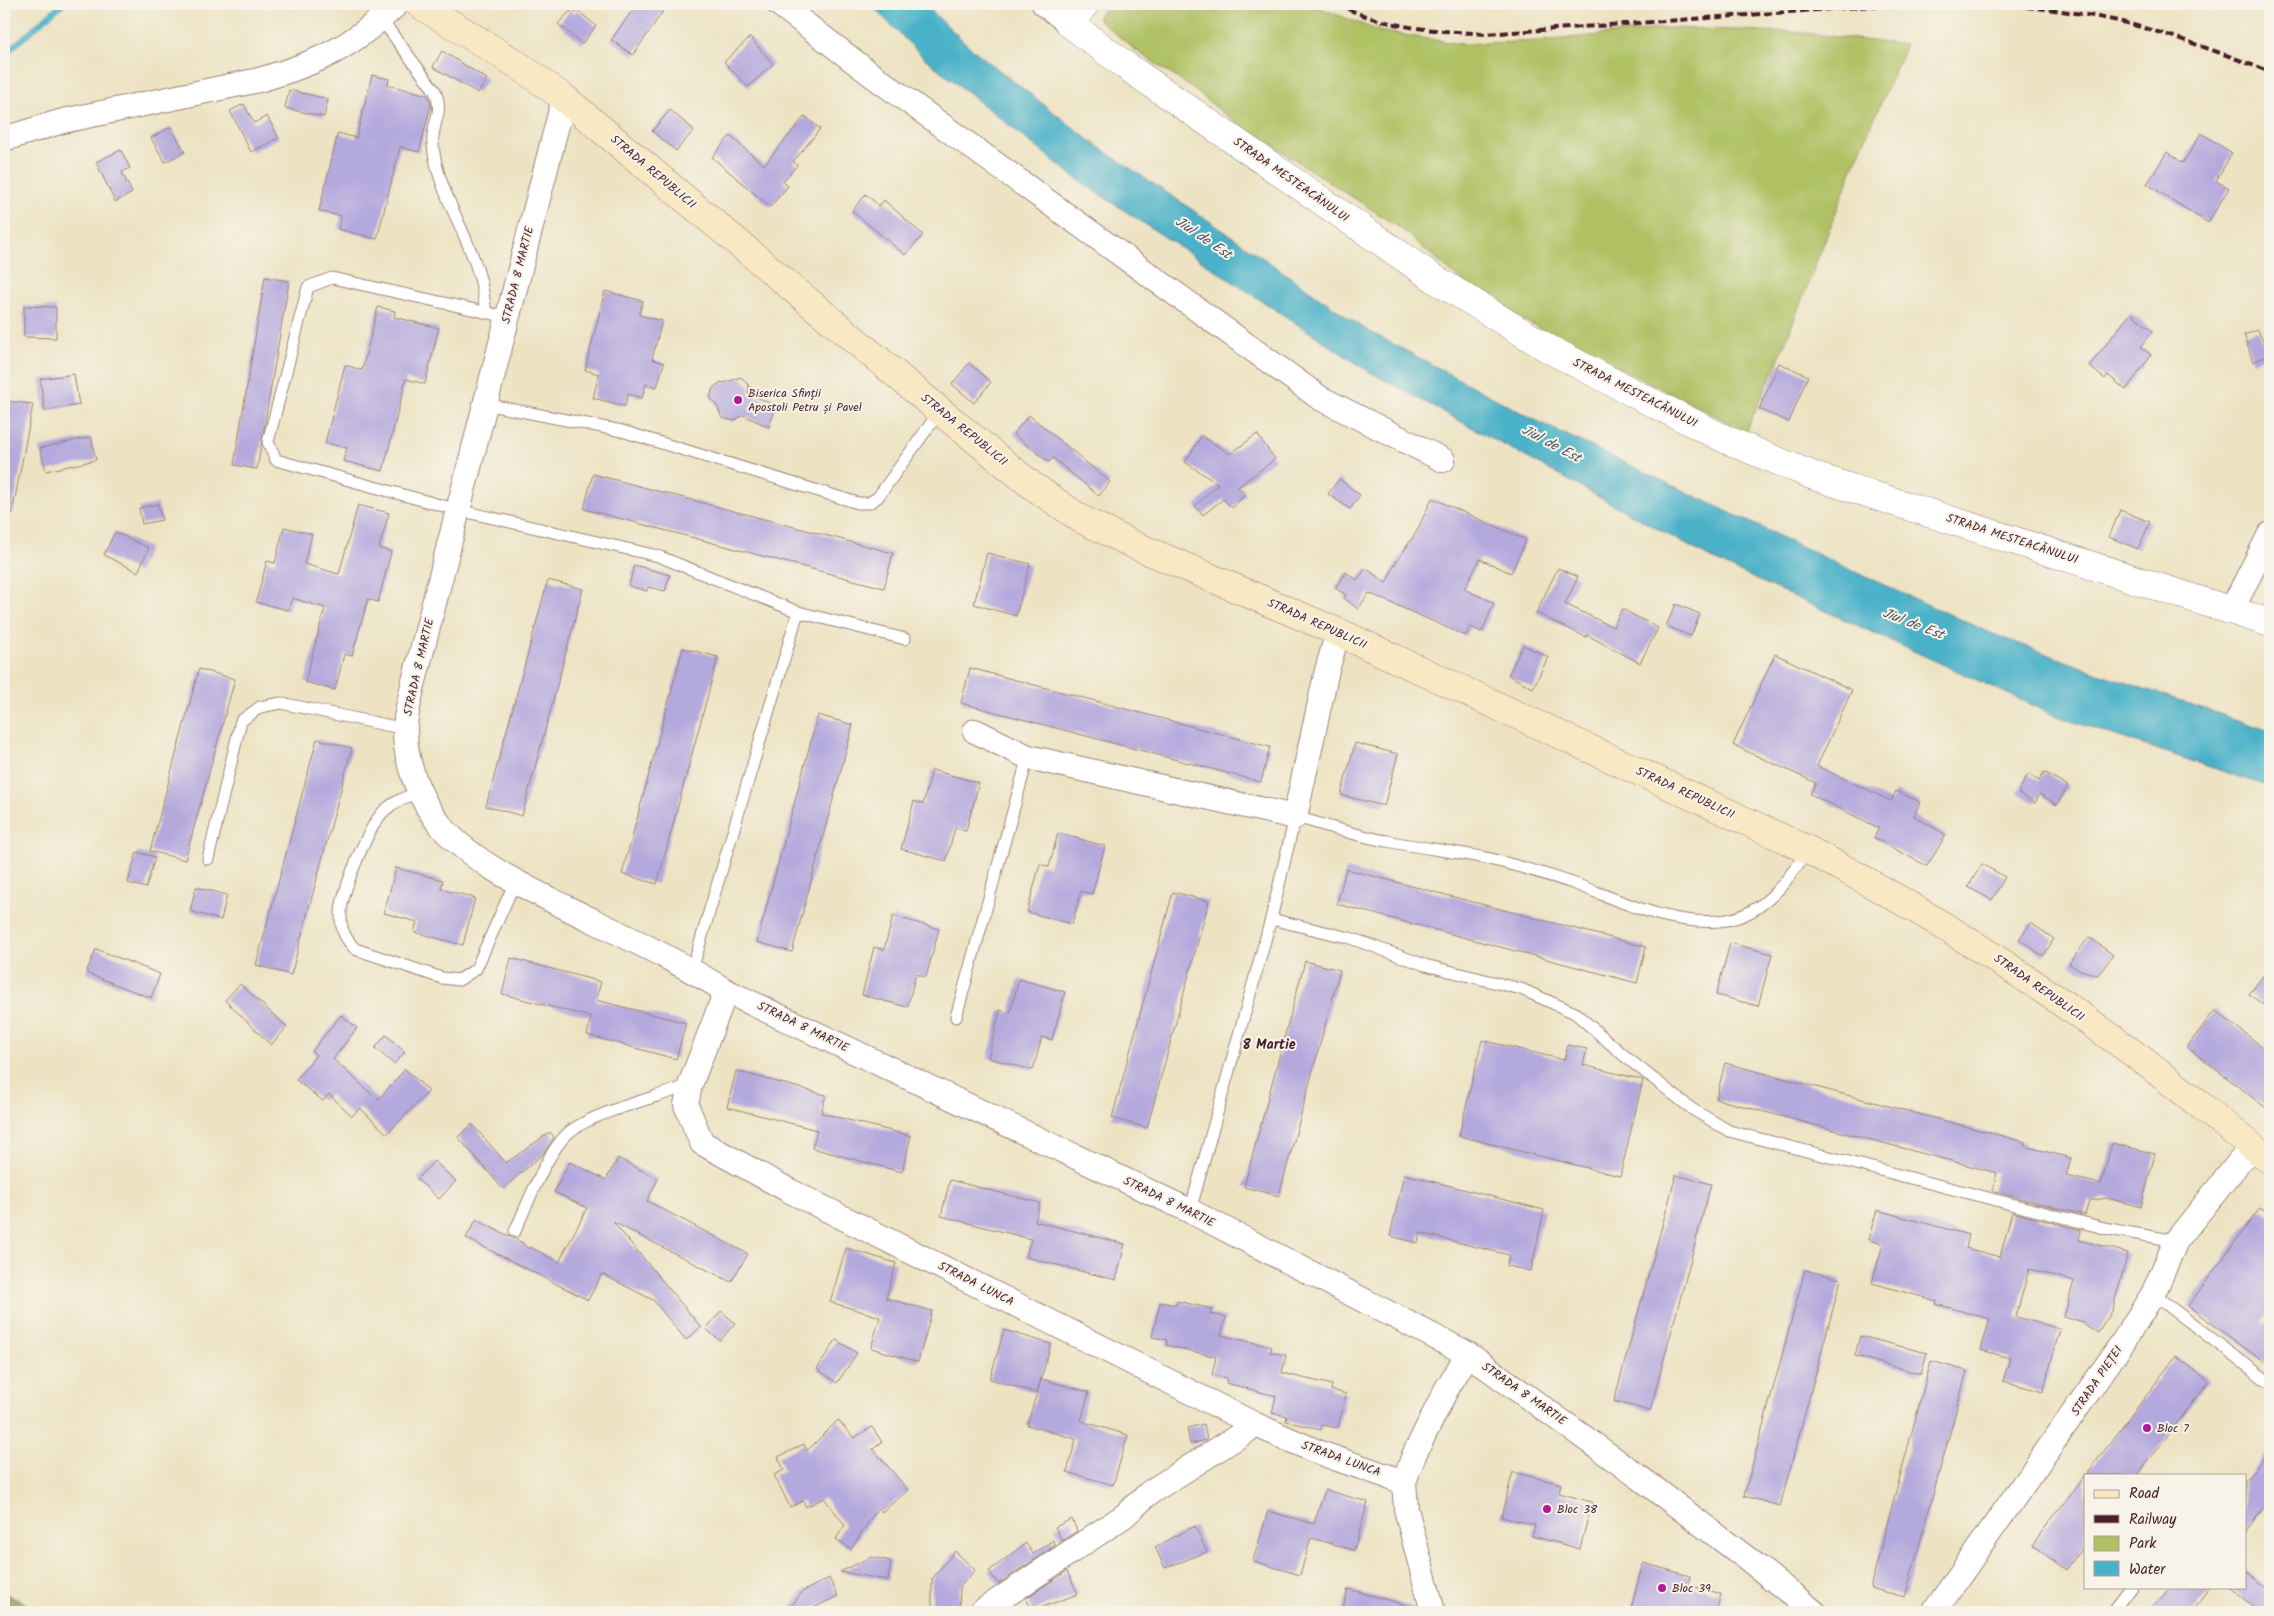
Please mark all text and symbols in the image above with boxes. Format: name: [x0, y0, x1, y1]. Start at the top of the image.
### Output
street label: STRADA REPUBLICII: [606, 130, 700, 214]
street label: STRADA MESTEACĂNULUI: [1229, 133, 1353, 227]
water label: Jiul de Est: [1170, 211, 1238, 266]
street label: STRADA 8 MARTIE: [497, 223, 540, 326]
street label: STRADA MESTEACĂNULUI: [1569, 353, 1701, 433]
place label: Biserica Sfinții Apostoli Petru și Pavel: [748, 384, 862, 417]
street label: STRADA REPUBLICII: [916, 389, 1012, 471]
marker: Biserica Sfinții Apostoli Petru și Pavel: [732, 394, 744, 406]
water label: Jiul de Est: [1518, 419, 1587, 470]
street label: STRADA MESTEACĂNULUI: [1944, 509, 2081, 569]
street label: STRADA REPUBLICII: [1264, 594, 1370, 655]
water label: Jiul de Est: [1879, 602, 1949, 647]
street label: STRADA 8 MARTIE: [399, 615, 440, 718]
street label: STRADA REPUBLICII: [1632, 762, 1738, 824]
street label: STRADA REPUBLICII: [1990, 949, 2089, 1027]
street label: STRADA 8 MARTIE: [754, 997, 853, 1058]
district label: 8 Martie: [1242, 1034, 1296, 1056]
street label: STRADA 8 MARTIE: [1120, 1172, 1219, 1233]
street label: STRADA LUNCA: [935, 1257, 1017, 1311]
street label: STRADA PIEȚEI: [2066, 1342, 2128, 1420]
street label: STRADA 8 MARTIE: [1478, 1358, 1571, 1431]
place label: Bloc 7: [2157, 1419, 2189, 1438]
marker: Bloc 7: [2141, 1422, 2153, 1434]
street label: STRADA LUNCA: [1299, 1436, 1383, 1482]
legend: [2084, 1474, 2246, 1588]
text: Road: [2129, 1482, 2160, 1506]
place label: Bloc 38: [1557, 1500, 1598, 1519]
marker: Bloc 38: [1541, 1503, 1553, 1515]
text: Railway: [2129, 1508, 2177, 1532]
text: Park: [2129, 1532, 2157, 1556]
text: Water: [2129, 1558, 2166, 1582]
place label: Bloc 39: [1672, 1579, 1711, 1598]
marker: Bloc 39: [1656, 1582, 1668, 1594]

